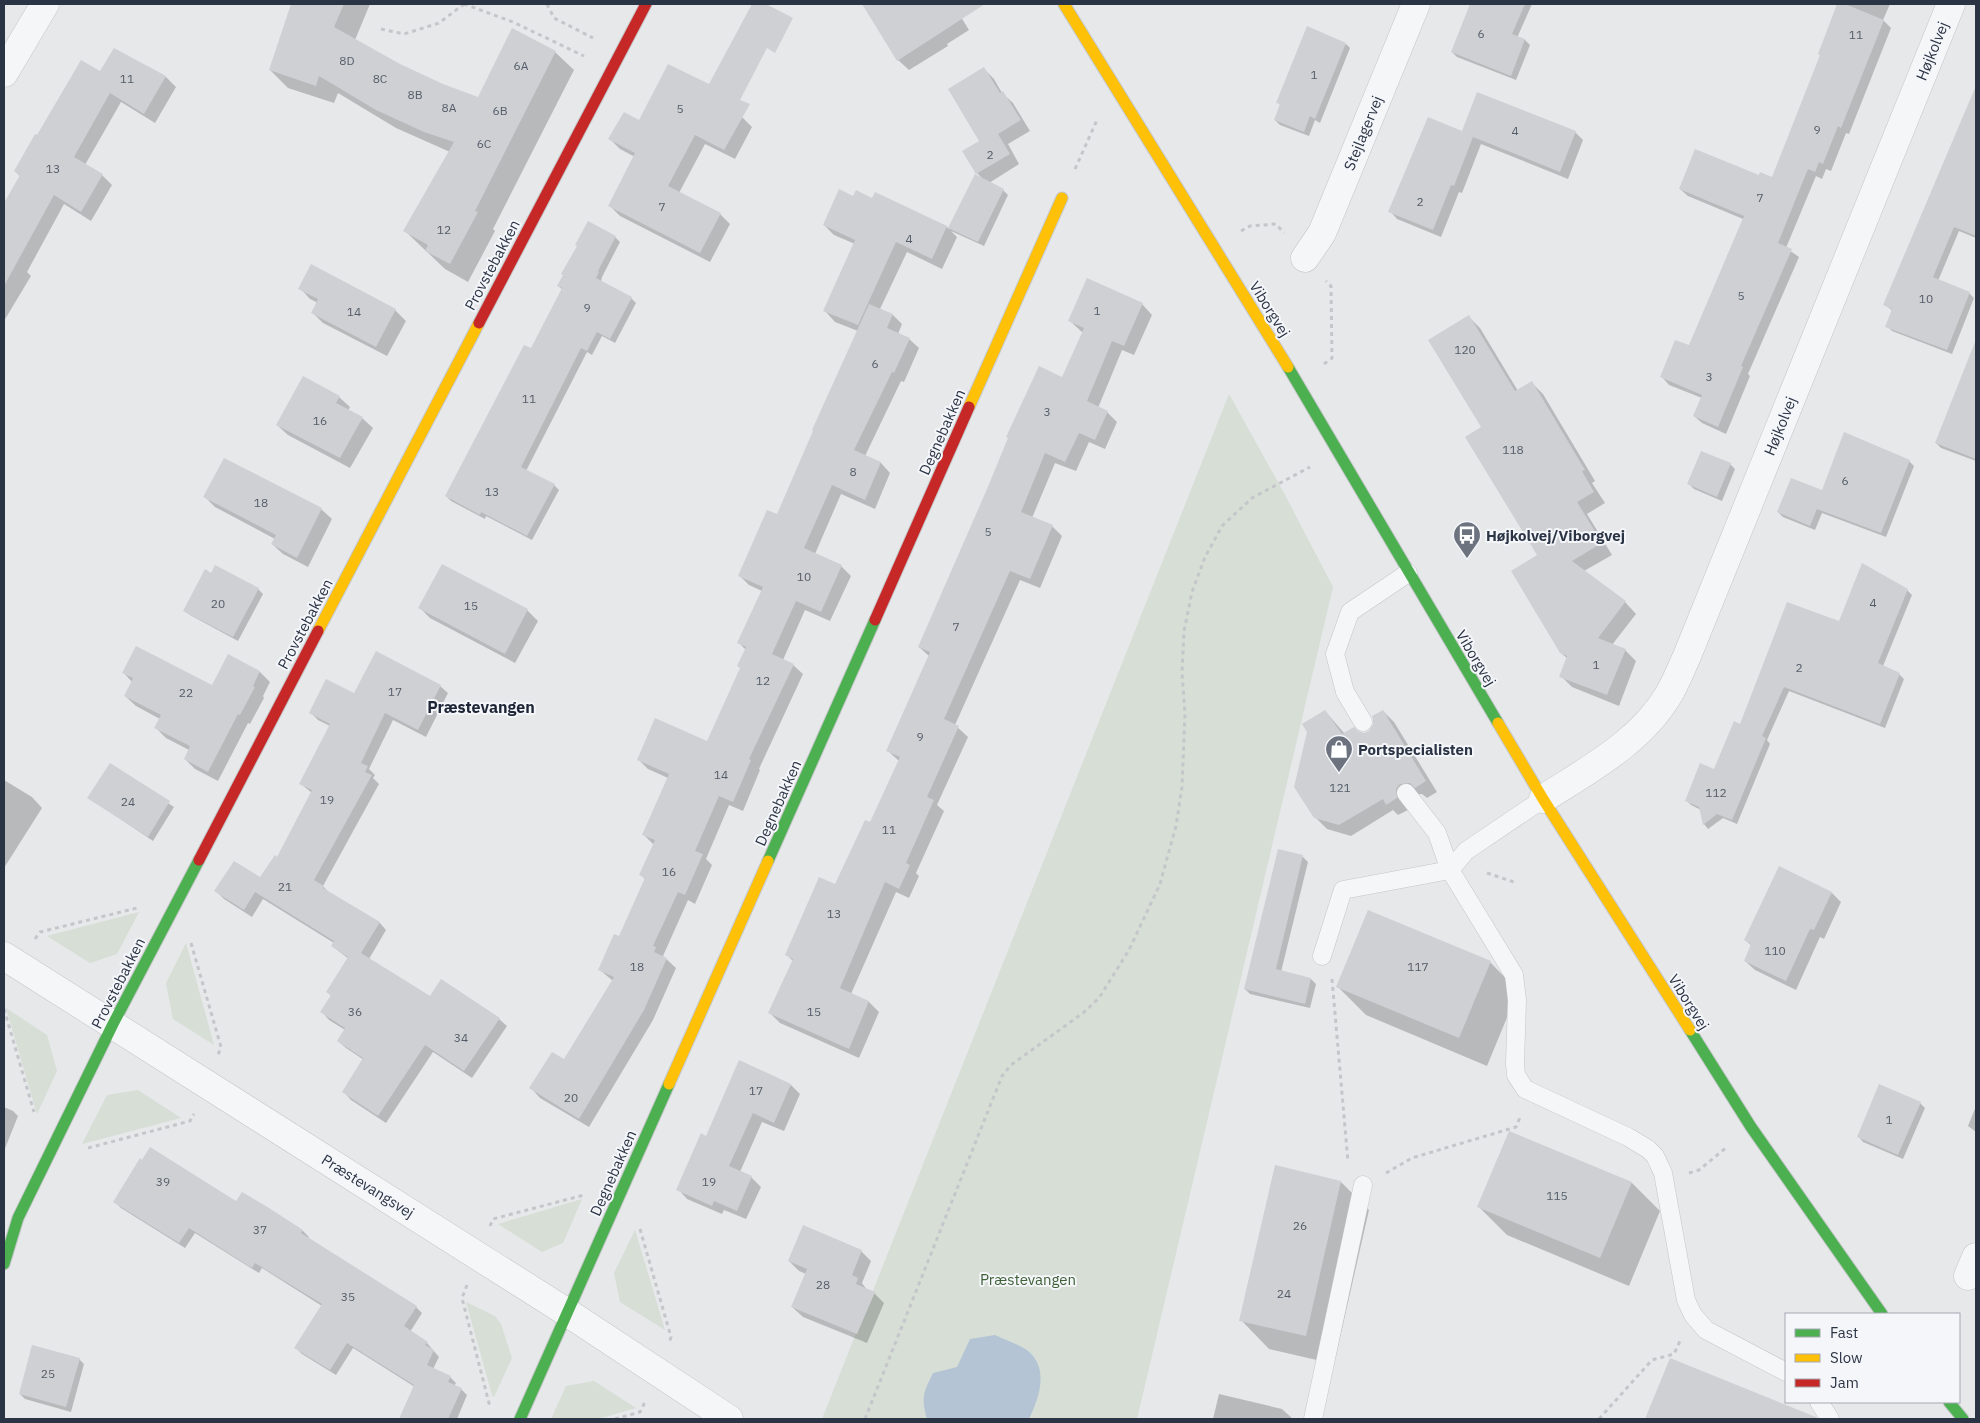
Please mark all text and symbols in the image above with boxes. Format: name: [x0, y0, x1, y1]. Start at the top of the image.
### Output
street label: Højkolvej: [1912, 19, 1952, 83]
house number: 6: [1477, 26, 1485, 41]
house number: 11: [1849, 27, 1863, 42]
house number: 8D: [339, 53, 355, 68]
house number: 6A: [514, 58, 529, 73]
house number: 1: [1310, 67, 1318, 82]
house number: 11: [120, 71, 134, 86]
house number: 8C: [373, 71, 388, 86]
house number: 8B: [407, 87, 423, 102]
street label: Stejlagervej: [1339, 93, 1387, 173]
house number: 8A: [442, 100, 457, 115]
house number: 5: [676, 101, 684, 116]
house number: 6B: [492, 103, 508, 118]
house number: 9: [1813, 122, 1821, 137]
house number: 4: [1511, 123, 1519, 138]
house number: 6C: [477, 136, 492, 151]
house number: 2: [986, 147, 994, 162]
house number: 13: [46, 161, 60, 176]
house number: 7: [1756, 190, 1764, 205]
house number: 2: [1416, 194, 1424, 209]
house number: 7: [658, 199, 666, 214]
street label: Provstebakken: [460, 217, 524, 313]
house number: 12: [437, 222, 451, 237]
house number: 4: [905, 231, 913, 246]
street label: Viborgvej: [1245, 278, 1295, 340]
house number: 5: [1737, 288, 1745, 303]
house number: 10: [1919, 291, 1933, 306]
house number: 9: [583, 300, 591, 315]
house number: 1: [1093, 303, 1101, 318]
house number: 14: [347, 304, 361, 319]
house number: 120: [1454, 342, 1476, 357]
house number: 6: [871, 356, 879, 371]
house number: 3: [1705, 369, 1713, 384]
street label: Degnebakken: [915, 386, 969, 478]
house number: 11: [522, 391, 536, 406]
street label: Højkolvej: [1760, 394, 1800, 458]
house number: 3: [1043, 404, 1051, 419]
house number: 16: [313, 413, 327, 428]
house number: 118: [1502, 442, 1524, 457]
house number: 8: [849, 464, 857, 479]
house number: 6: [1841, 473, 1849, 488]
house number: 13: [485, 484, 499, 499]
house number: 18: [254, 495, 268, 510]
bus stop icon: Højkolvej/Viborgvej: [1452, 520, 1482, 559]
house number: 5: [984, 524, 992, 539]
place label: Højkolvej/Viborgvej: [1486, 526, 1625, 545]
house number: 10: [797, 569, 811, 584]
street label: Provstebakken: [273, 576, 337, 672]
house number: 4: [1869, 595, 1877, 610]
house number: 20: [211, 596, 225, 611]
house number: 15: [464, 598, 478, 613]
house number: 7: [952, 619, 960, 634]
street label: Viborgvej: [1452, 626, 1500, 690]
house number: 1: [1592, 657, 1600, 672]
house number: 2: [1795, 660, 1803, 675]
house number: 12: [756, 673, 770, 688]
house number: 17: [388, 684, 402, 699]
house number: 22: [179, 685, 193, 700]
district label: Præstevangen: [427, 697, 535, 717]
house number: 9: [916, 729, 924, 744]
shop icon: Portspecialisten: [1324, 734, 1354, 773]
place label: Portspecialisten: [1358, 740, 1473, 759]
street label: Degnebakken: [751, 757, 805, 849]
house number: 14: [714, 767, 728, 782]
house number: 121: [1329, 780, 1351, 795]
house number: 112: [1705, 785, 1727, 800]
house number: 19: [320, 792, 334, 807]
house number: 24: [121, 794, 135, 809]
house number: 11: [882, 822, 896, 837]
house number: 16: [662, 864, 676, 879]
house number: 21: [278, 879, 292, 894]
house number: 13: [827, 906, 841, 921]
street label: Provstebakken: [87, 934, 149, 1032]
house number: 110: [1764, 943, 1786, 958]
house number: 18: [630, 959, 644, 974]
house number: 117: [1407, 959, 1429, 974]
street label: Viborgvej: [1664, 971, 1714, 1033]
house number: 36: [348, 1004, 362, 1019]
house number: 15: [807, 1004, 821, 1019]
house number: 34: [454, 1030, 468, 1045]
house number: 17: [749, 1083, 763, 1098]
house number: 20: [564, 1090, 578, 1105]
house number: 1: [1885, 1112, 1893, 1127]
street label: Degnebakken: [586, 1127, 640, 1219]
street label: Præstevangsvej: [318, 1150, 418, 1222]
house number: 39: [156, 1174, 170, 1189]
house number: 19: [702, 1174, 716, 1189]
house number: 115: [1546, 1188, 1568, 1203]
house number: 26: [1293, 1218, 1307, 1233]
house number: 37: [253, 1222, 267, 1237]
park label: Præstevangen: [980, 1270, 1076, 1289]
house number: 28: [816, 1277, 830, 1292]
house number: 24: [1277, 1286, 1291, 1301]
house number: 35: [341, 1289, 355, 1304]
legend: [1785, 1313, 1960, 1403]
text: Fast: [1830, 1323, 1858, 1342]
text: Slow: [1830, 1348, 1863, 1367]
house number: 25: [41, 1366, 55, 1381]
text: Jam: [1830, 1373, 1859, 1392]

